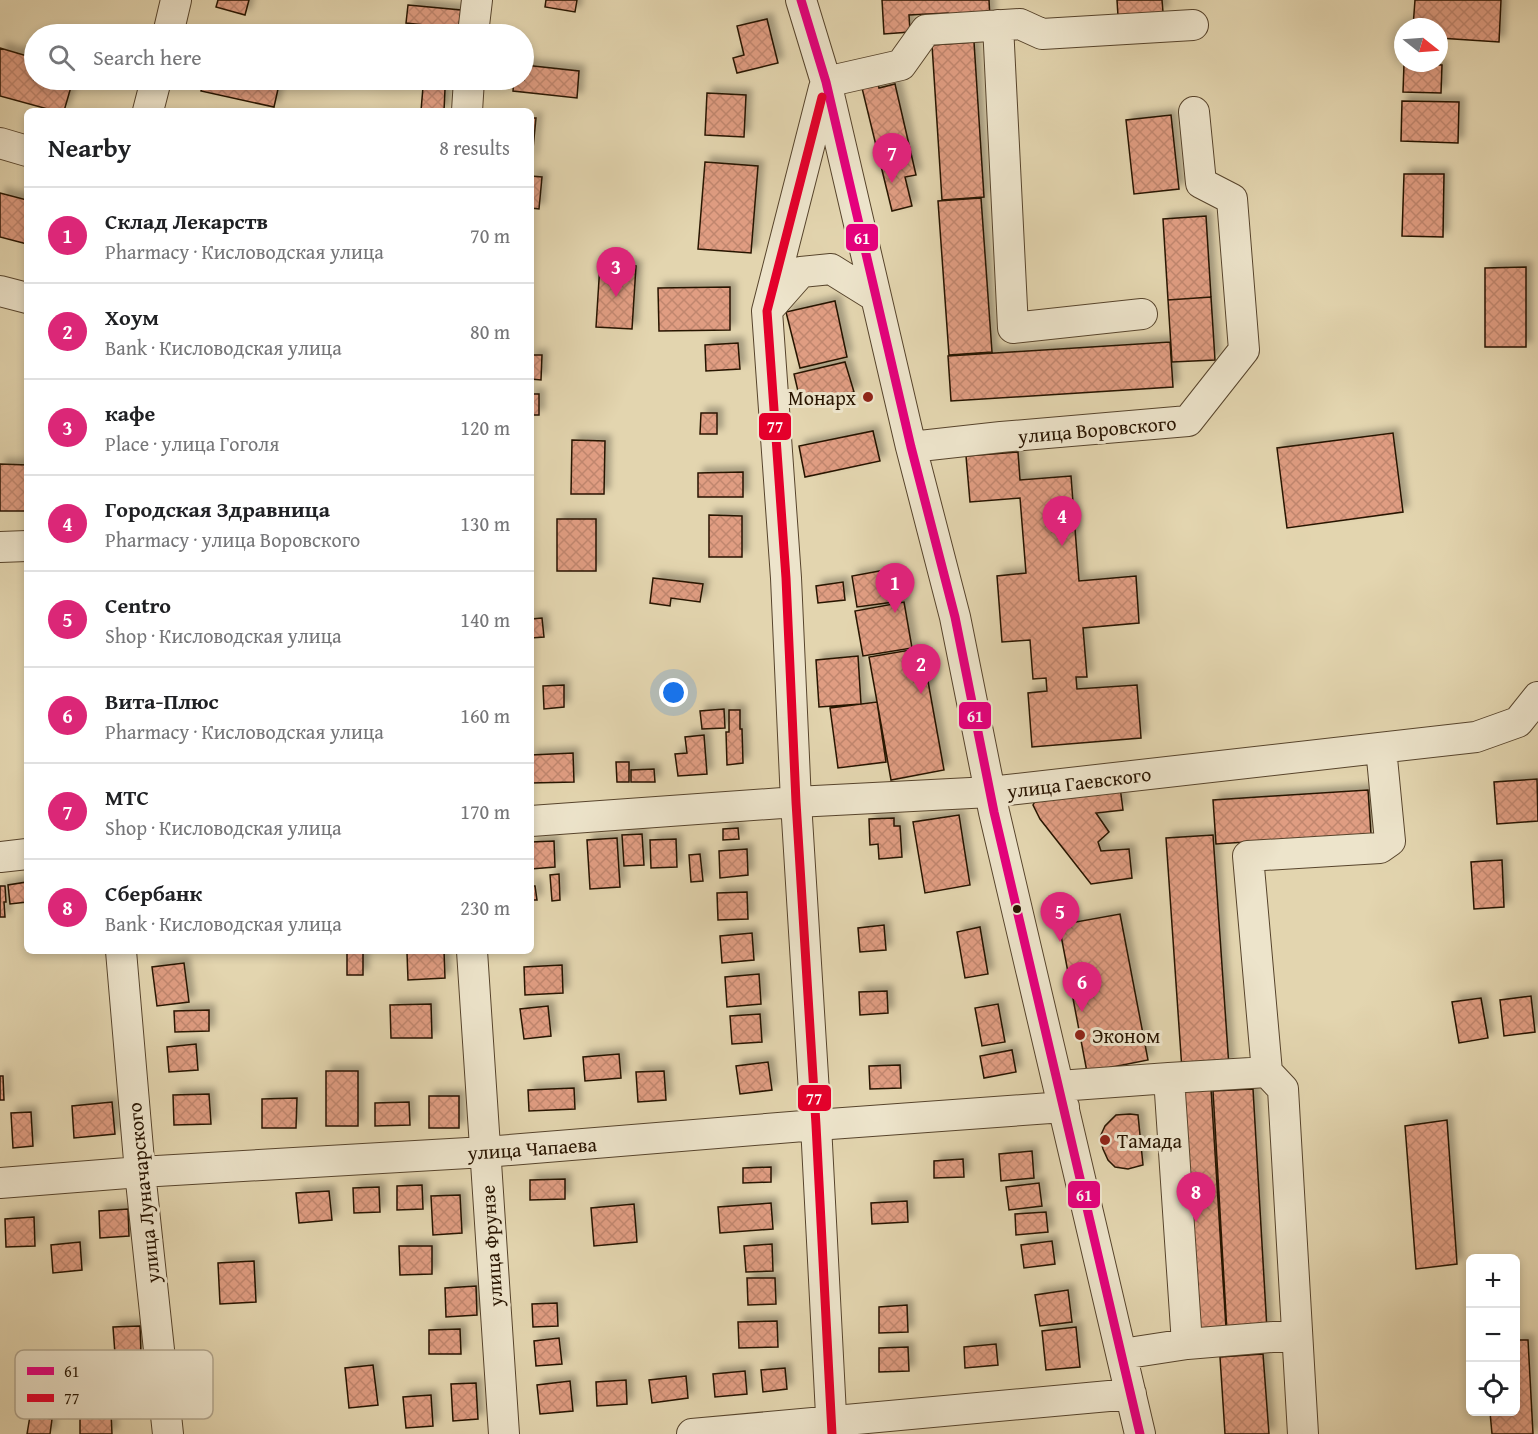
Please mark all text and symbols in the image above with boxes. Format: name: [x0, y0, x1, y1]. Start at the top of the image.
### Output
north arrow: [1394, 18, 1448, 72]
search box: [24, 24, 534, 90]
icon: search: [45, 41, 78, 74]
text: Search here: [93, 41, 202, 73]
text: Nearby: [48, 128, 131, 167]
text: 8 results: [439, 133, 510, 162]
pin: 7: [872, 134, 912, 183]
text: Склад Лекарств: [105, 205, 268, 237]
text: 1: [62, 221, 73, 250]
text: 70 m: [470, 221, 510, 250]
line badge: 61: [845, 223, 879, 252]
text: 61: [854, 226, 870, 250]
text: Pharmacy · Кисловодская улица: [105, 237, 384, 266]
pin: 3: [596, 248, 636, 297]
text: Хоум: [105, 301, 159, 333]
text: 2: [62, 317, 73, 346]
text: 80 m: [470, 317, 510, 346]
text: Bank · Кисловодская улица: [105, 333, 342, 362]
place label: Монарх: [788, 383, 857, 412]
marker: Монарх: [861, 390, 875, 404]
text: кафе: [105, 397, 155, 429]
street label: улица Воровского: [1016, 408, 1177, 450]
line badge: 77: [758, 412, 792, 441]
text: 3: [62, 413, 73, 442]
text: 120 m: [460, 413, 510, 442]
text: 77: [767, 414, 783, 438]
text: Place · улица Гоголя: [105, 429, 279, 458]
text: Городская Здравница: [105, 493, 330, 525]
pin: 4: [1042, 496, 1082, 546]
text: 4: [62, 509, 73, 538]
text: 130 m: [460, 509, 510, 538]
text: Pharmacy · улица Воровского: [105, 525, 360, 554]
pin: 1: [876, 564, 914, 613]
text: Centro: [105, 589, 171, 621]
text: 5: [62, 605, 73, 634]
text: 140 m: [460, 605, 510, 634]
text: Shop · Кисловодская улица: [105, 621, 342, 650]
pin: 2: [902, 644, 940, 694]
your location: [659, 678, 688, 707]
text: Вита-Плюс: [105, 685, 219, 717]
text: 6: [62, 701, 73, 730]
text: 160 m: [460, 701, 510, 730]
line badge: 61: [958, 701, 992, 730]
text: 61: [967, 704, 983, 728]
text: Pharmacy · Кисловодская улица: [105, 717, 384, 746]
street label: улица Гаевского: [1004, 759, 1153, 805]
text: МТС: [105, 781, 149, 813]
text: 7: [62, 797, 73, 826]
text: 170 m: [460, 797, 510, 826]
text: Shop · Кисловодская улица: [105, 813, 342, 842]
text: Сбербанк: [105, 877, 202, 909]
pin: 5: [1040, 892, 1080, 942]
text: 8: [62, 893, 73, 922]
text: 230 m: [460, 893, 510, 922]
unlabelled marker: [1011, 903, 1023, 915]
text: Bank · Кисловодская улица: [105, 909, 342, 938]
pin: 6: [1062, 962, 1102, 1012]
place label: Эконом: [1092, 1021, 1160, 1050]
marker: Эконом: [1073, 1028, 1087, 1042]
line badge: 77: [797, 1084, 832, 1112]
text: 77: [806, 1086, 822, 1110]
street label: улица Луначарского: [119, 1101, 167, 1286]
place label: Тамада: [1117, 1126, 1182, 1155]
street label: улица Чапаева: [465, 1129, 598, 1167]
marker: Тамада: [1098, 1133, 1112, 1147]
pin: 8: [1176, 1172, 1216, 1222]
line badge: 61: [1067, 1180, 1101, 1209]
text: 61: [1076, 1183, 1092, 1207]
street label: улица Фрунзе: [472, 1184, 510, 1309]
map controls: [1466, 1254, 1520, 1416]
button: +: [1466, 1254, 1520, 1308]
button: −: [1466, 1308, 1520, 1362]
legend: [15, 1350, 213, 1419]
text: 61: [64, 1359, 79, 1383]
button: locate: [1466, 1362, 1520, 1416]
text: 77: [64, 1386, 80, 1410]

